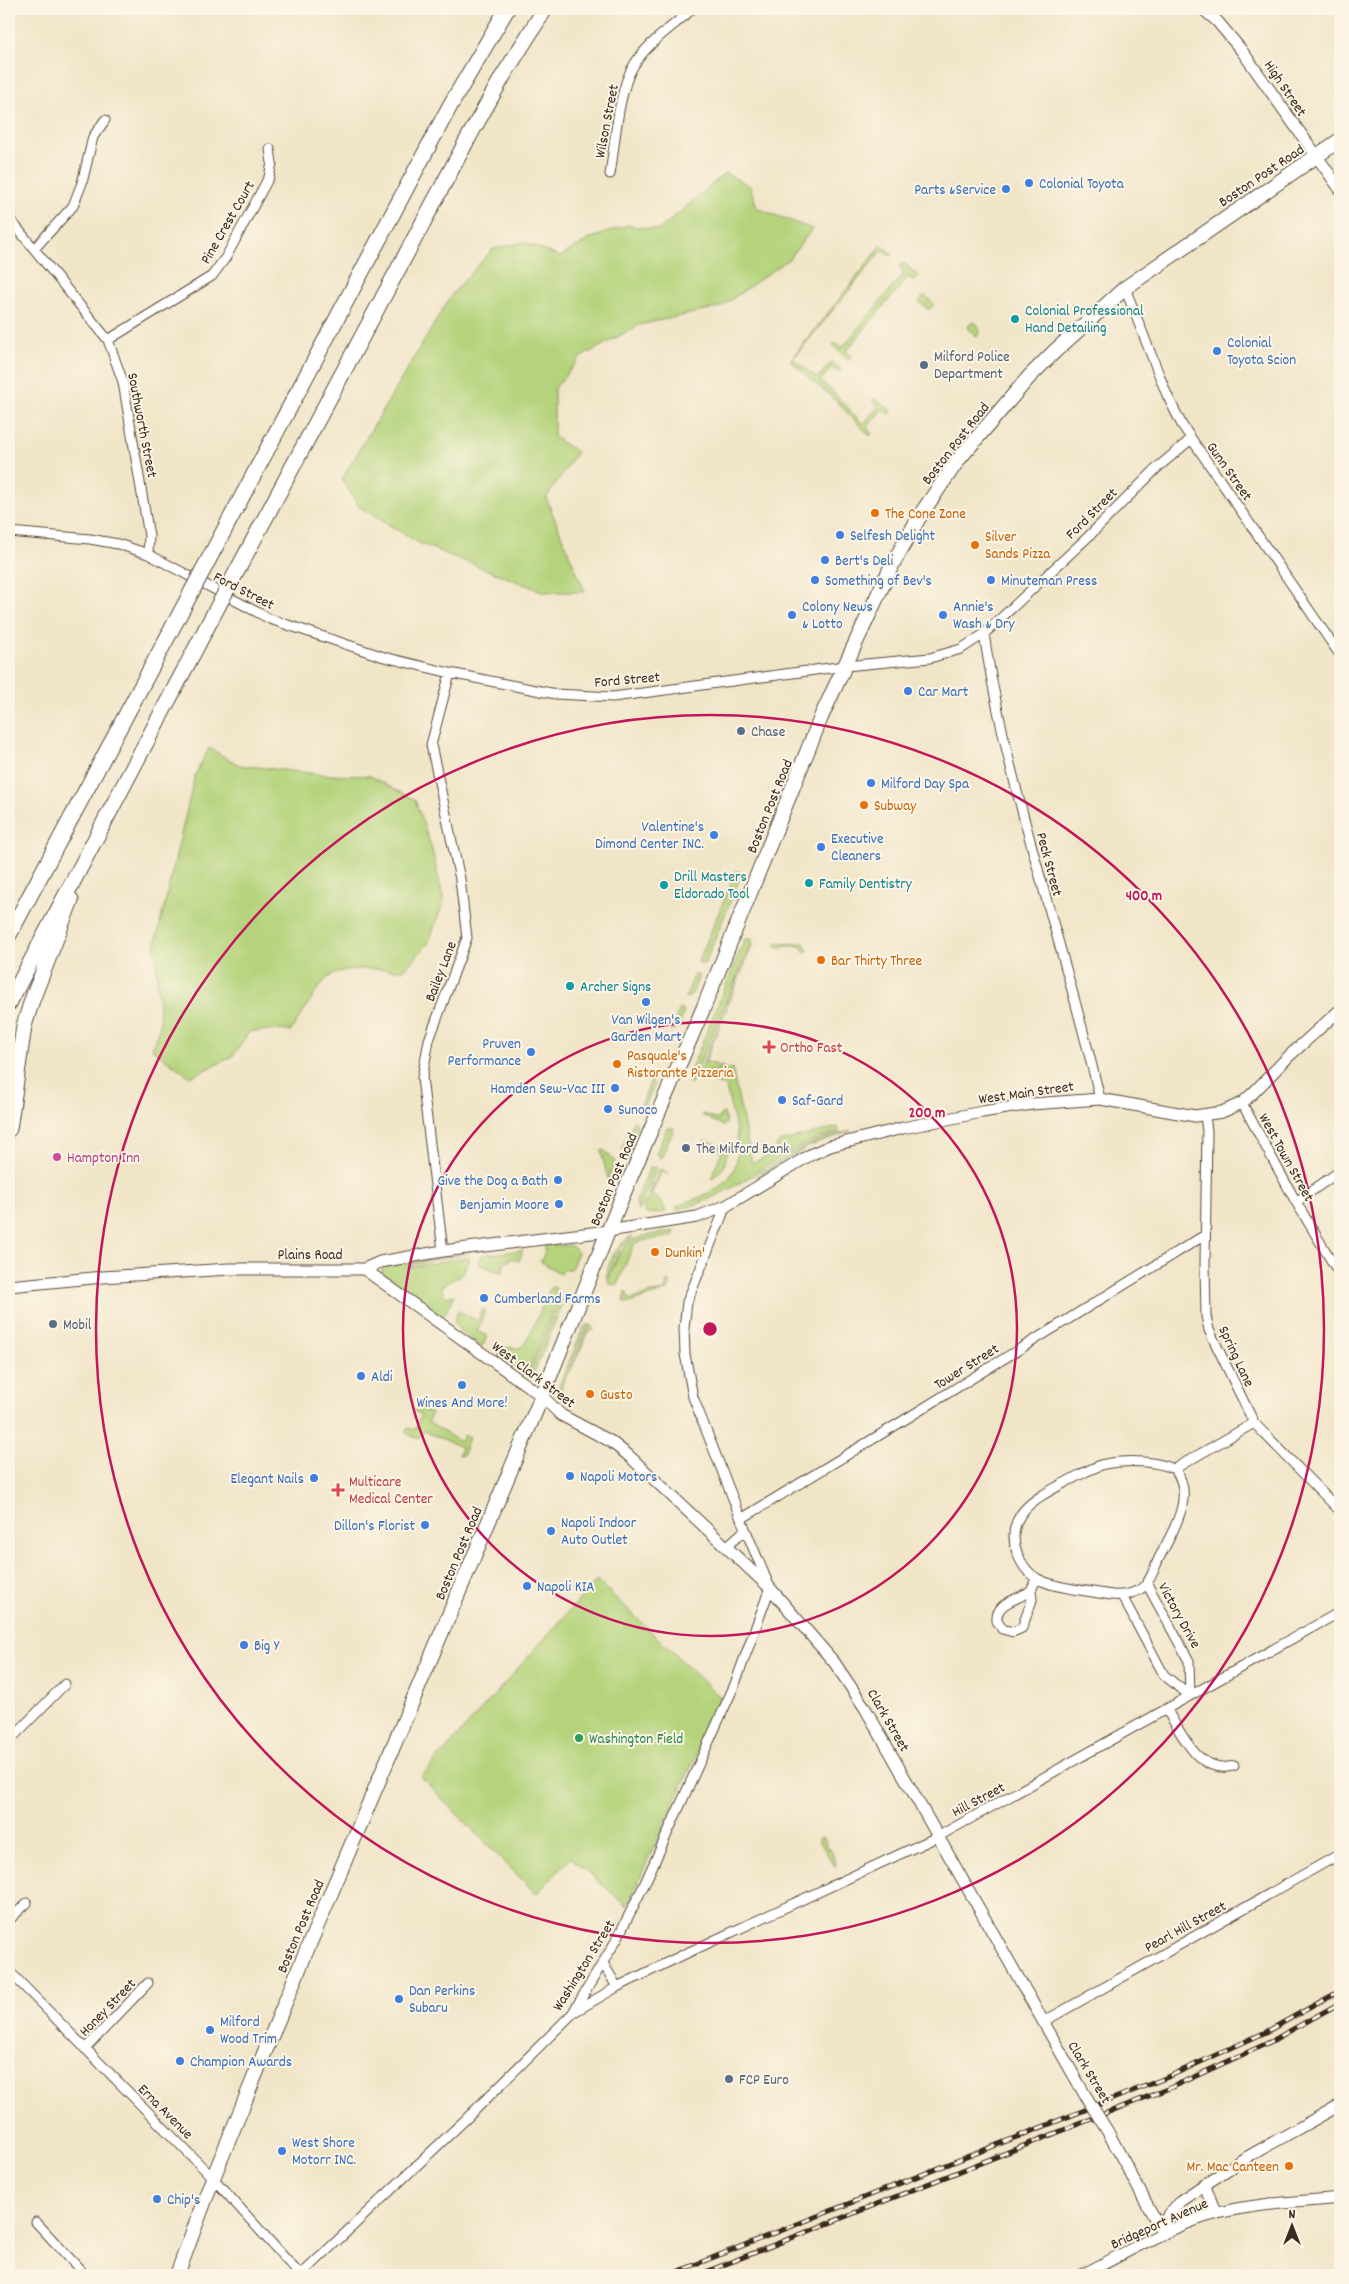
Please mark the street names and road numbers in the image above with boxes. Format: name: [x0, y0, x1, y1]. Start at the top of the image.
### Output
street label: High Street: [1257, 57, 1312, 122]
street label: Wilson Street: [590, 82, 626, 160]
street label: Boston Post Road: [1215, 140, 1310, 214]
street label: Pine Crest Court: [196, 177, 262, 269]
street label: Southworth Street: [120, 371, 162, 480]
street label: Boston Post Road: [917, 398, 996, 490]
street label: Gunn Street: [1200, 438, 1257, 507]
street label: Ford Street: [1061, 483, 1124, 545]
street label: Ford Street: [209, 567, 278, 617]
street label: Ford Street: [593, 667, 661, 695]
street label: Boston Post Road: [742, 757, 800, 857]
street label: Peck Street: [1029, 830, 1067, 899]
street label: Bailey Lane: [420, 938, 464, 1005]
street label: West Main Street: [977, 1076, 1076, 1112]
street label: West Town Street: [1252, 1110, 1319, 1207]
street label: Boston Post Road: [585, 1130, 644, 1230]
street label: Plains Road: [278, 1245, 342, 1267]
street label: Spring Lane: [1211, 1323, 1259, 1392]
street label: West Clark Street: [486, 1337, 580, 1415]
street label: Tower Street: [930, 1339, 1004, 1396]
street label: Boston Post Road: [430, 1504, 489, 1604]
street label: Victory Drive: [1151, 1579, 1206, 1653]
street label: Clark Street: [860, 1685, 914, 1757]
street label: Hill Street: [948, 1777, 1010, 1824]
street label: Boston Post Road: [272, 1877, 331, 1977]
street label: Pearl Hill Street: [1141, 1896, 1231, 1959]
street label: Washington Street: [548, 1916, 622, 2016]
street label: Honey Street: [75, 1974, 142, 2043]
street label: Clark Street: [1061, 2038, 1116, 2109]
street label: Erna Avenue: [132, 2080, 198, 2146]
street label: Bridgeport Avenue: [1107, 2193, 1213, 2256]

